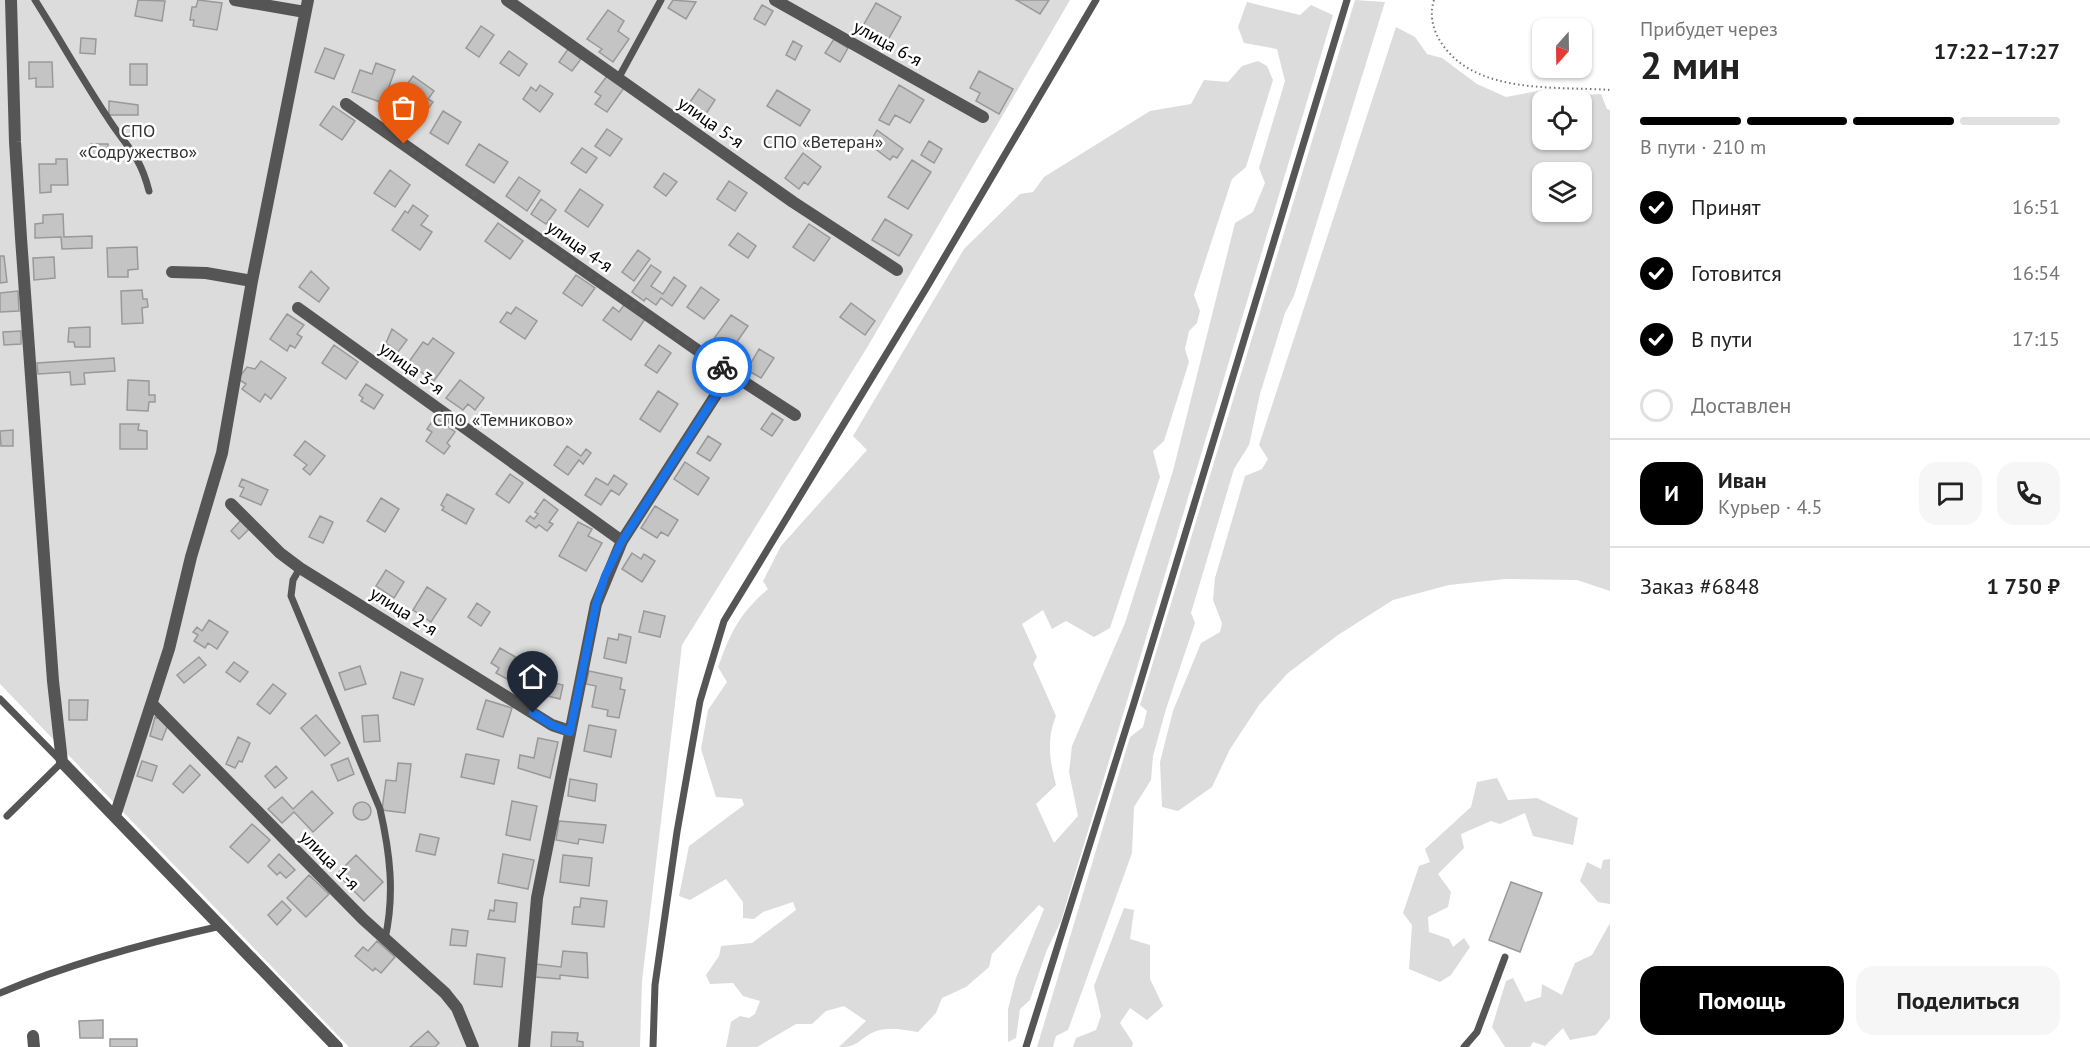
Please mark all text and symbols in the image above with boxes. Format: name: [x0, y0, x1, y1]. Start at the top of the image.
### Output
street label: улица 6-я: [849, 15, 927, 71]
text: Прибудет через: [1640, 16, 1778, 42]
north arrow: [1532, 18, 1592, 78]
map controls: [1532, 18, 1592, 222]
text: 17:22–17:27: [1934, 37, 2060, 65]
text: 2 мин: [1640, 39, 1740, 90]
pin: [378, 82, 429, 144]
button: locate: [1532, 90, 1592, 150]
icon: bag: [387, 91, 420, 124]
street label: улица 5-я: [673, 91, 749, 153]
park label: СПО «Содружество»: [79, 119, 197, 163]
park label: СПО «Ветеран»: [763, 130, 883, 153]
text: В пути · 210 m: [1640, 134, 1766, 160]
button: layers: [1532, 162, 1592, 222]
icon: check: [1640, 191, 1673, 224]
text: Принят: [1691, 193, 1761, 221]
text: 16:51: [2012, 194, 2060, 220]
street label: улица 4-я: [542, 215, 618, 277]
icon: check: [1640, 257, 1673, 290]
text: Готовится: [1691, 259, 1782, 287]
text: 16:54: [2012, 260, 2060, 286]
icon: check: [1640, 323, 1673, 356]
text: В пути: [1691, 325, 1753, 353]
text: 17:15: [2012, 326, 2060, 352]
street label: улица 3-я: [375, 337, 449, 399]
courier: [692, 337, 752, 397]
icon: bike: [706, 351, 739, 384]
text: Доставлен: [1691, 391, 1791, 419]
park label: СПО «Темниково»: [432, 408, 574, 431]
button: chat: [1919, 462, 1982, 525]
button: phone: [1997, 462, 2060, 525]
text: Иван: [1718, 466, 1767, 494]
text: И: [1664, 479, 1679, 507]
text: Курьер · 4.5: [1718, 494, 1822, 520]
text: Заказ #6848: [1640, 572, 1760, 600]
text: 1 750 ₽: [1986, 572, 2060, 600]
street label: улица 2-я: [366, 581, 442, 641]
pin: [507, 651, 558, 713]
icon: home: [516, 660, 549, 693]
street label: улица 1-я: [295, 825, 365, 895]
button: Помощь: [1640, 966, 1844, 1035]
button: Поделиться: [1856, 966, 2060, 1035]

